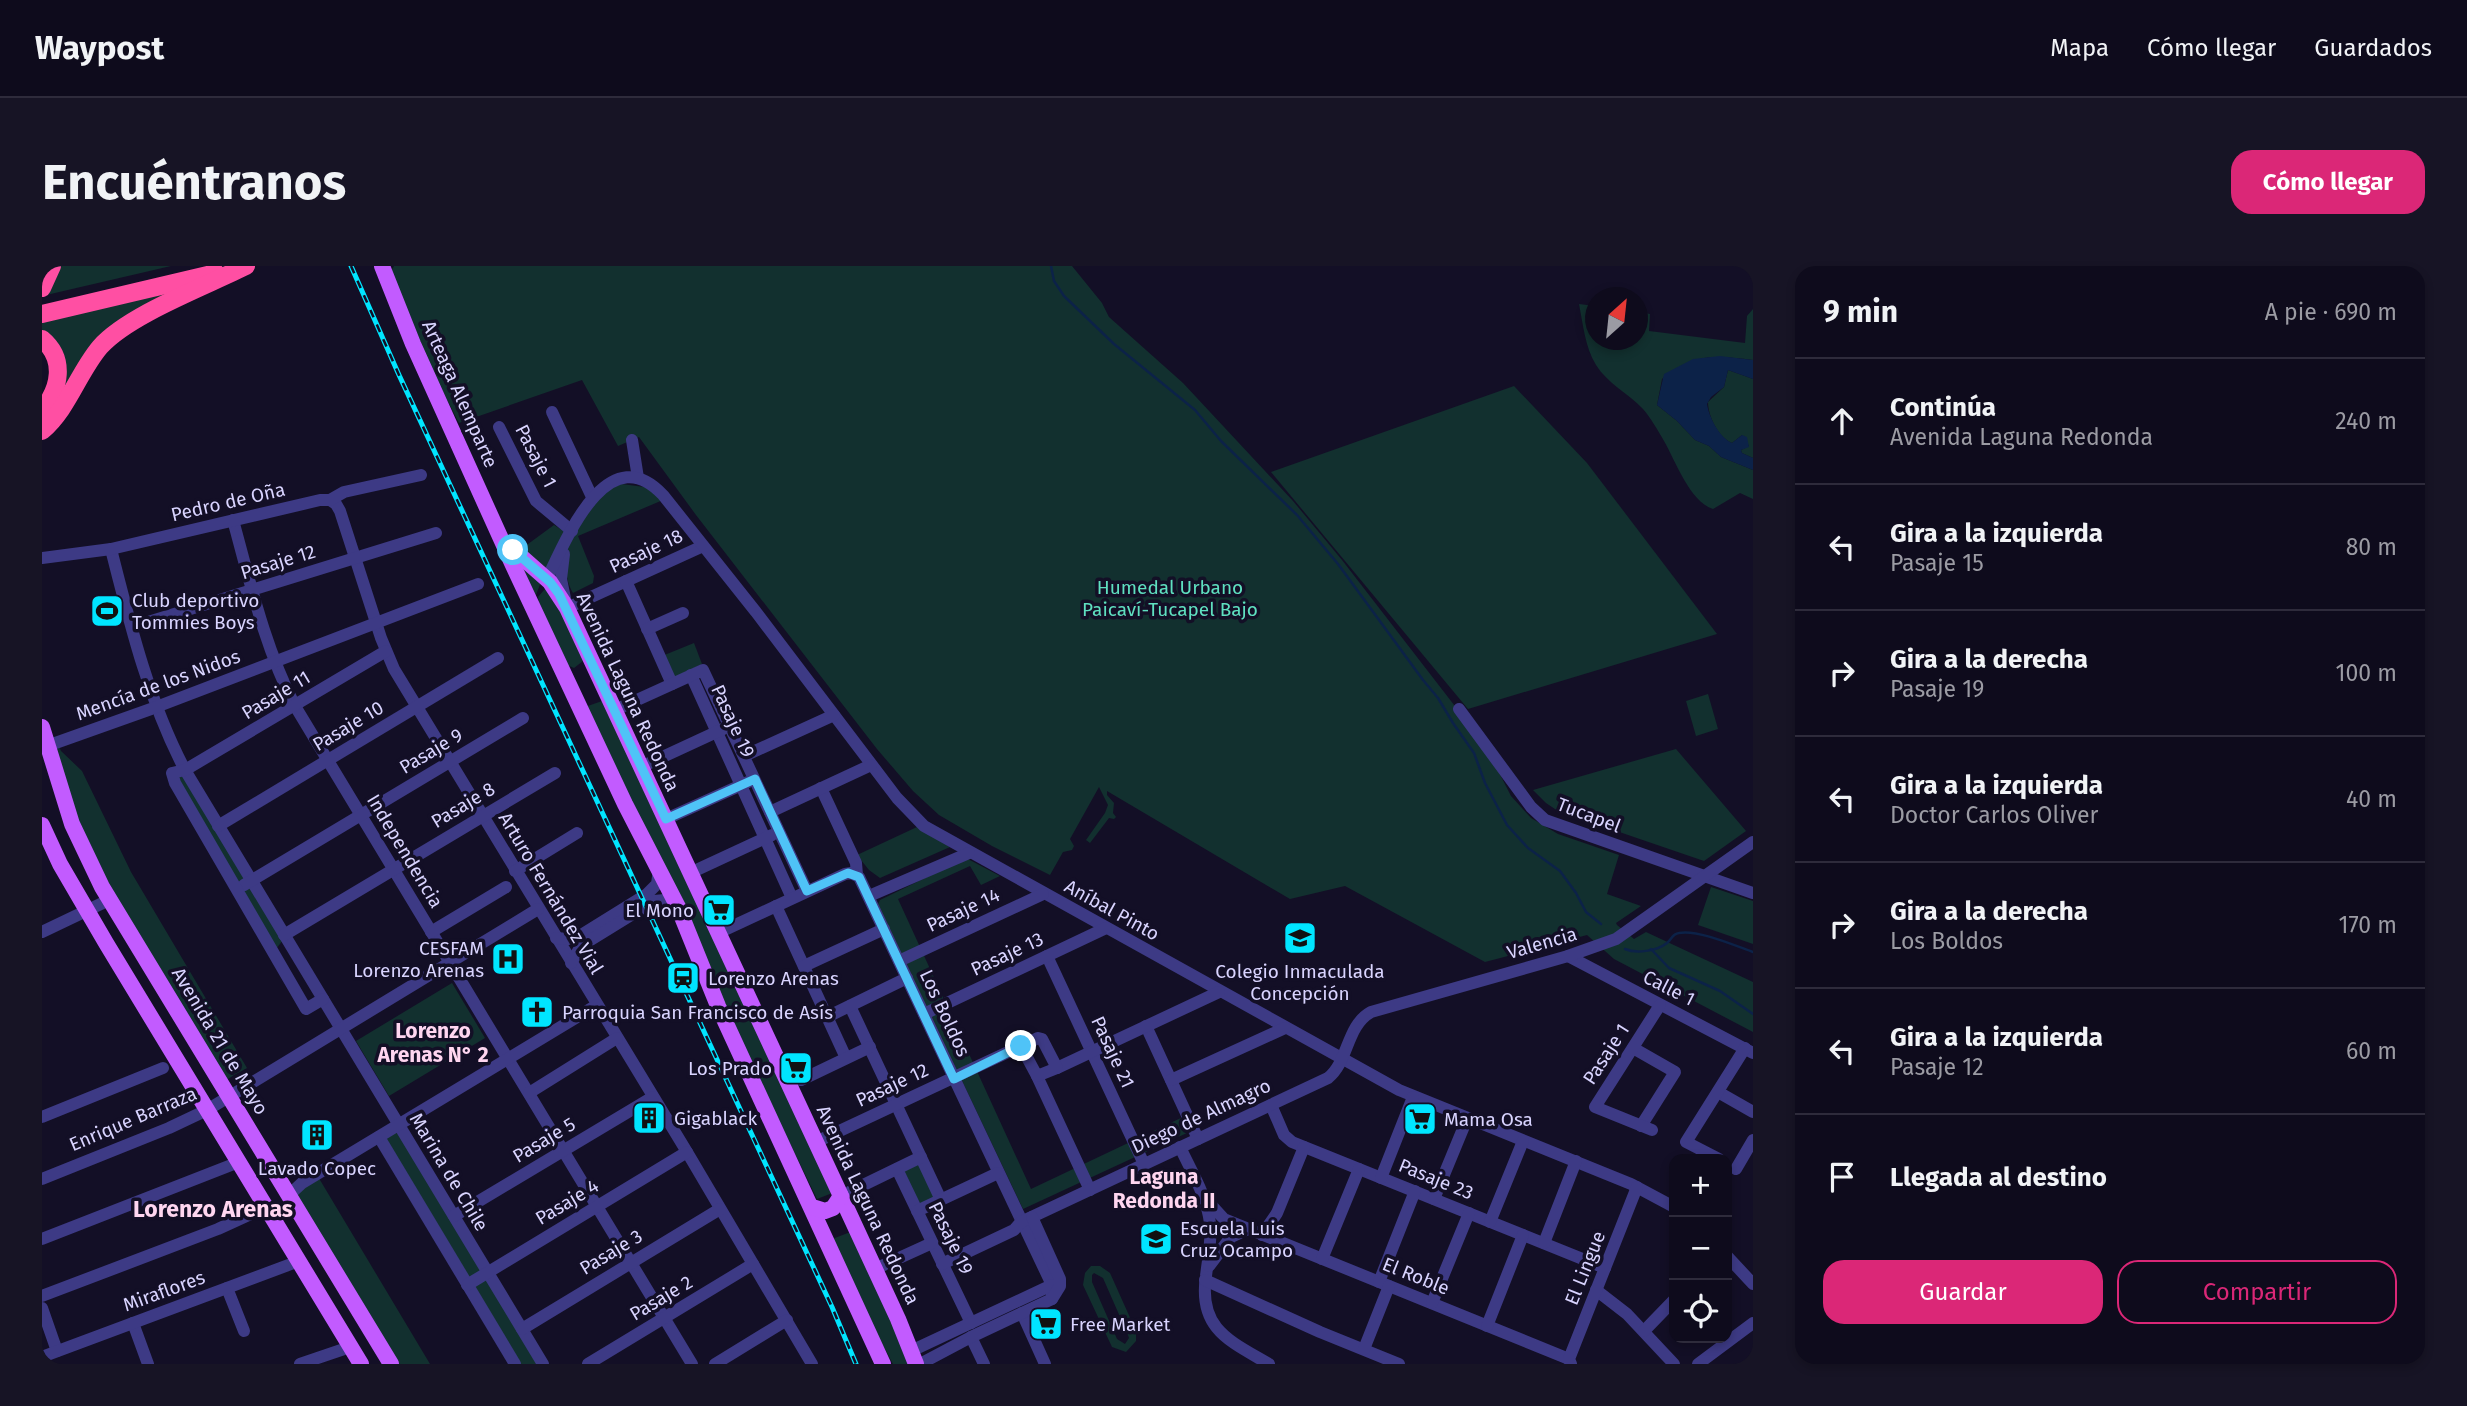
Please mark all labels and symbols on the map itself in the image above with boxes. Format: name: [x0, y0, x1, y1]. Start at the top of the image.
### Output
north arrow: [1585, 287, 1648, 350]
street label: Arteaga Alemparte: [417, 317, 503, 471]
street label: Pasaje 1: [510, 421, 562, 491]
street label: Pedro de Oña: [169, 478, 287, 526]
street label: Pasaje 18: [606, 524, 686, 578]
route start: [497, 534, 528, 565]
street label: Pasaje 12: [238, 540, 318, 584]
park label: Humedal Urbano Paicaví-Tucapel Bajo: [1082, 576, 1258, 621]
place label: Club deportivo Tommies Boys: [132, 589, 259, 634]
street label: Avenida Laguna Redonda: [572, 589, 684, 795]
sports icon: Club deportivo Tommies Boys: [88, 592, 126, 630]
street label: Mencía de los Nidos: [73, 645, 243, 725]
street label: Pasaje 11: [238, 666, 314, 724]
street label: Pasaje 19: [706, 681, 760, 761]
street label: Pasaje 10: [308, 696, 388, 756]
street label: Pasaje 9: [395, 723, 467, 779]
street label: Pasaje 8: [427, 777, 499, 833]
street label: Independencia: [362, 790, 448, 912]
street label: Tucapel: [1554, 792, 1625, 838]
street label: Arturo Fernández Vial: [494, 808, 609, 978]
street label: Aníbal Pinto: [1061, 875, 1163, 945]
street label: Pasaje 14: [923, 883, 1003, 937]
supermarket icon: El Mono: [700, 891, 738, 929]
place label: El Mono: [625, 899, 694, 922]
school or university icon: Colegio Inmaculada Concepción: [1281, 919, 1319, 957]
street label: Valencia: [1504, 922, 1580, 964]
street label: Pasaje 13: [967, 927, 1047, 981]
place label: CESFAM Lorenzo Arenas: [353, 937, 484, 982]
hospital icon: CESFAM Lorenzo Arenas: [489, 940, 527, 978]
station icon: Lorenzo Arenas: [664, 959, 702, 997]
place label: Colegio Inmaculada Concepción: [1215, 960, 1385, 1005]
street label: Avenida 21 de Mayo: [167, 963, 273, 1119]
street label: Calle 1: [1639, 965, 1699, 1011]
street label: Los Boldos: [915, 966, 975, 1060]
place label: Lorenzo Arenas: [708, 967, 839, 990]
church icon: Parroquia San Francisco de Asís: [518, 993, 556, 1031]
place label: Parroquia San Francisco de Asís: [562, 1001, 833, 1024]
street label: Pasaje 21: [1086, 1012, 1140, 1092]
district label: Lorenzo Arenas N° 2: [376, 1018, 489, 1068]
street label: Pasaje 1: [1578, 1019, 1634, 1089]
route end: [1005, 1030, 1036, 1061]
supermarket icon: Los Prado: [777, 1049, 815, 1087]
place label: Los Prado: [688, 1057, 772, 1080]
street label: Pasaje 12: [852, 1058, 932, 1112]
street label: Diego de Almagro: [1128, 1074, 1274, 1158]
street label: Enrique Barraza: [66, 1082, 200, 1156]
building icon: Gigablack: [630, 1099, 668, 1137]
supermarket icon: Mama Osa: [1401, 1100, 1439, 1138]
street label: Avenida Laguna Redonda: [812, 1102, 924, 1308]
place label: Gigablack: [674, 1107, 757, 1130]
place label: Mama Osa: [1444, 1108, 1533, 1131]
street label: Marina de Chile: [405, 1109, 493, 1235]
street label: Pasaje 5: [508, 1112, 580, 1168]
building icon: Lavado Copec: [298, 1116, 336, 1154]
street label: Pasaje 23: [1395, 1154, 1477, 1204]
place label: Lavado Copec: [258, 1157, 376, 1180]
district label: Laguna Redonda II: [1113, 1164, 1215, 1214]
street label: Pasaje 4: [531, 1174, 603, 1230]
district label: Lorenzo Arenas: [133, 1195, 293, 1223]
street label: Pasaje 19: [924, 1198, 978, 1278]
place label: Escuela Luis Cruz Ocampo: [1180, 1217, 1293, 1262]
school or university icon: Escuela Luis Cruz Ocampo: [1137, 1220, 1175, 1258]
street label: Pasaje 3: [575, 1224, 647, 1280]
street label: El Lingue: [1560, 1228, 1610, 1308]
street label: El Roble: [1379, 1252, 1453, 1300]
street label: Miraflores: [120, 1266, 208, 1316]
street label: Pasaje 2: [625, 1270, 697, 1326]
supermarket icon: Free Market: [1027, 1305, 1065, 1343]
place label: Free Market: [1070, 1313, 1171, 1336]

